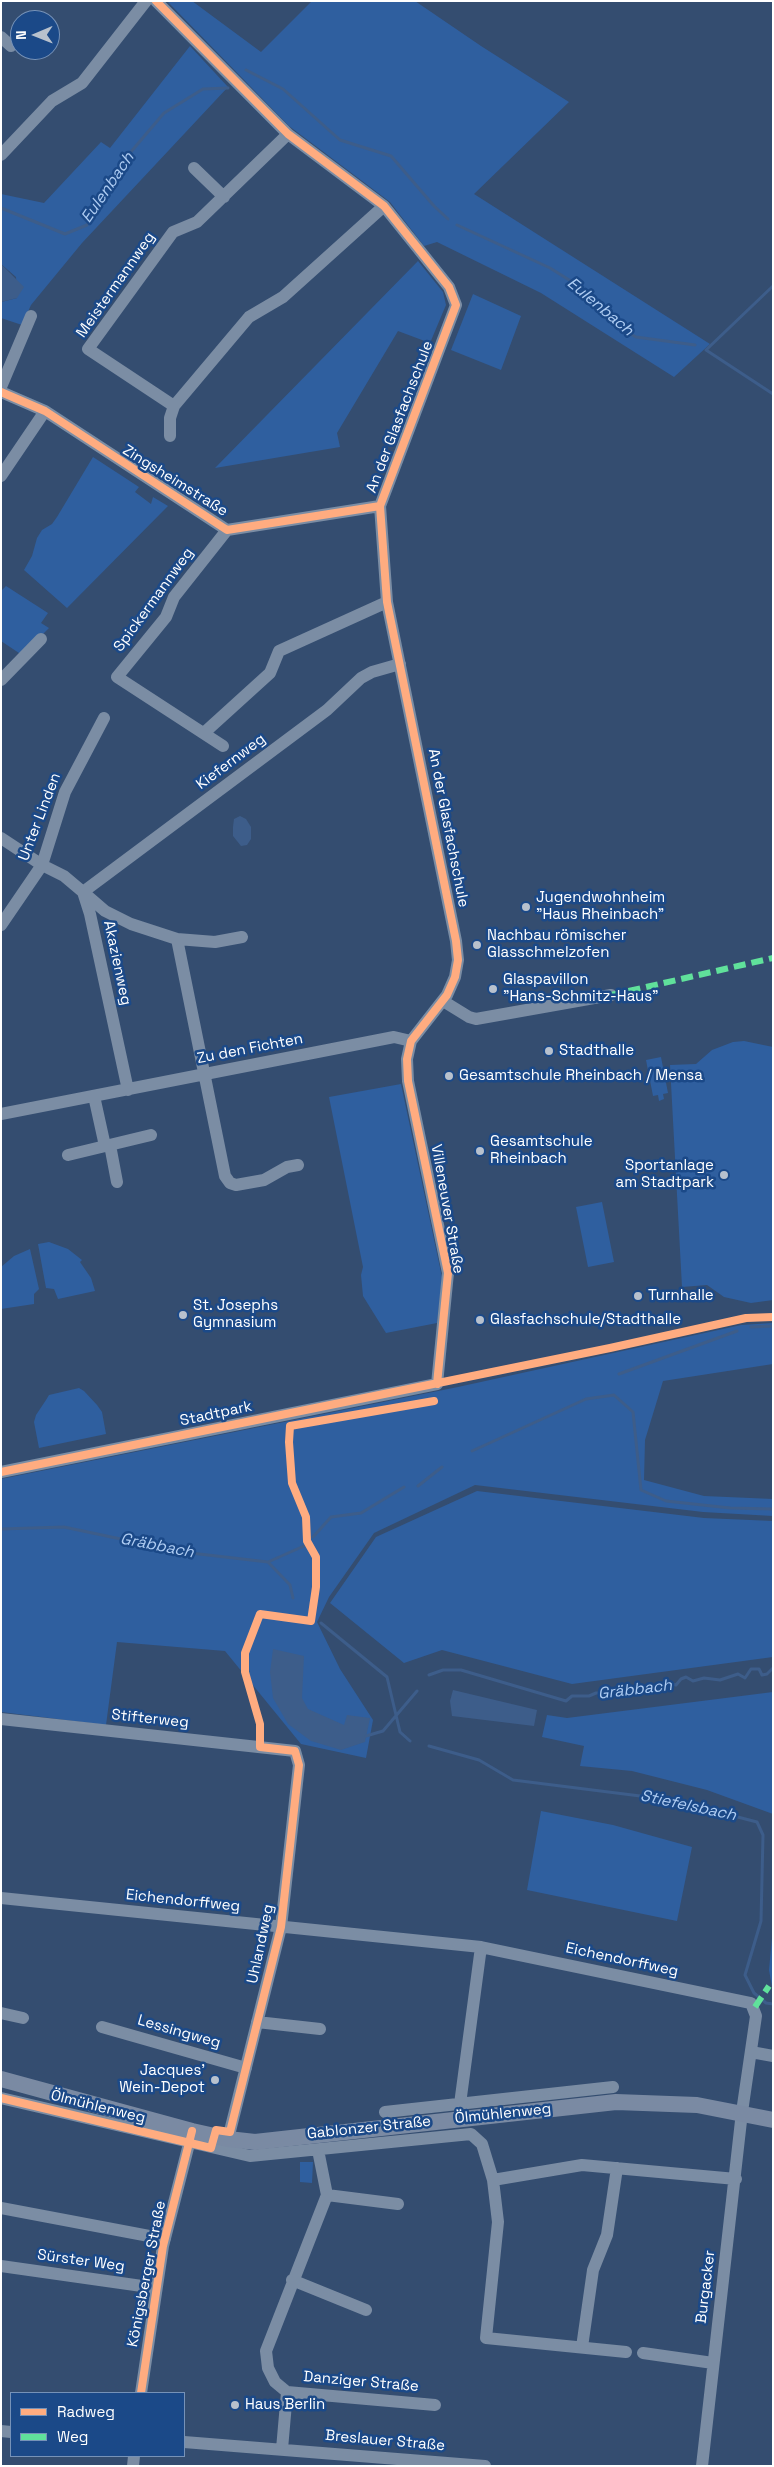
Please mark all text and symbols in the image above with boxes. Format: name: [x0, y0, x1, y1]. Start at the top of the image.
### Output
north arrow: [10, 10, 60, 60]
text: N: [12, 30, 30, 40]
water label: Eulenbach: [77, 149, 139, 227]
street label: Meistermannweg: [73, 229, 159, 341]
water label: Eulenbach: [563, 274, 637, 340]
street label: An der Glasfachschule: [363, 339, 437, 495]
street label: Zingsheimstraße: [119, 441, 231, 521]
street label: Spickermannweg: [110, 545, 198, 655]
street label: Kiefernweg: [193, 730, 269, 794]
street label: An der Glasfachschule: [424, 747, 472, 909]
street label: Unter Linden: [15, 770, 65, 864]
place label: Jugendwohnheim "Haus Rheinbach": [536, 889, 665, 924]
marker: Jugendwohnheim "Haus Rheinbach": [520, 901, 532, 913]
street label: Akazienweg: [99, 919, 135, 1007]
place label: Nachbau römischer Glasschmelzofen: [487, 927, 627, 962]
marker: Nachbau römischer Glasschmelzofen: [471, 939, 483, 951]
place label: Glaspavillon "Hans-Schmitz-Haus": [503, 971, 658, 1006]
marker: Glaspavillon "Hans-Schmitz-Haus": [487, 983, 499, 995]
street label: Zu den Fichten: [195, 1030, 305, 1068]
place label: Stadthalle: [559, 1042, 634, 1060]
marker: Stadthalle: [543, 1045, 555, 1057]
place label: Gesamtschule Rheinbach / Mensa: [459, 1067, 703, 1085]
marker: Gesamtschule Rheinbach / Mensa: [443, 1070, 455, 1082]
place label: Gesamtschule Rheinbach: [490, 1133, 593, 1168]
street label: Villeneuver Straße: [427, 1143, 467, 1275]
marker: Gesamtschule Rheinbach: [474, 1145, 486, 1157]
place label: Sportanlage am Stadtpark: [616, 1157, 714, 1192]
marker: Sportanlage am Stadtpark: [718, 1169, 730, 1181]
place label: Turnhalle: [648, 1287, 714, 1305]
marker: Turnhalle: [632, 1290, 644, 1302]
place label: St. Josephs Gymnasium: [193, 1297, 278, 1332]
marker: St. Josephs Gymnasium: [177, 1309, 189, 1321]
place label: Glasfachschule/Stadthalle: [490, 1311, 681, 1329]
marker: Glasfachschule/Stadthalle: [474, 1314, 486, 1326]
street label: Stadtpark: [178, 1398, 254, 1430]
water label: Gräbbach: [119, 1529, 195, 1563]
water label: Gräbbach: [597, 1676, 673, 1704]
street label: Stifterweg: [110, 1706, 190, 1732]
water label: Stiefelsbach: [638, 1786, 738, 1826]
street label: Eichendorffweg: [125, 1886, 241, 1916]
street label: Uhlandweg: [244, 1903, 278, 1985]
street label: Eichendorffweg: [564, 1939, 680, 1981]
street label: Lessingweg: [135, 2012, 223, 2052]
place label: Jacques' Wein-Depot: [119, 2062, 205, 2097]
marker: Jacques' Wein-Depot: [209, 2074, 221, 2086]
street label: Ölmühlenweg: [49, 2087, 147, 2127]
street label: Ölmühlenweg: [454, 2100, 552, 2128]
street label: Gablonzer Straße: [306, 2113, 432, 2143]
street label: Königsberger Straße: [124, 2199, 170, 2349]
street label: Sürster Weg: [36, 2246, 126, 2276]
street label: Burgacker: [693, 2249, 719, 2325]
street label: Danziger Straße: [303, 2368, 419, 2396]
legend: [10, 2392, 185, 2457]
place label: Haus Berlin: [245, 2396, 325, 2414]
marker: Haus Berlin: [229, 2399, 241, 2411]
text: Radweg: [57, 2402, 115, 2421]
text: Weg: [57, 2427, 88, 2446]
street label: Breslauer Straße: [324, 2427, 446, 2455]

